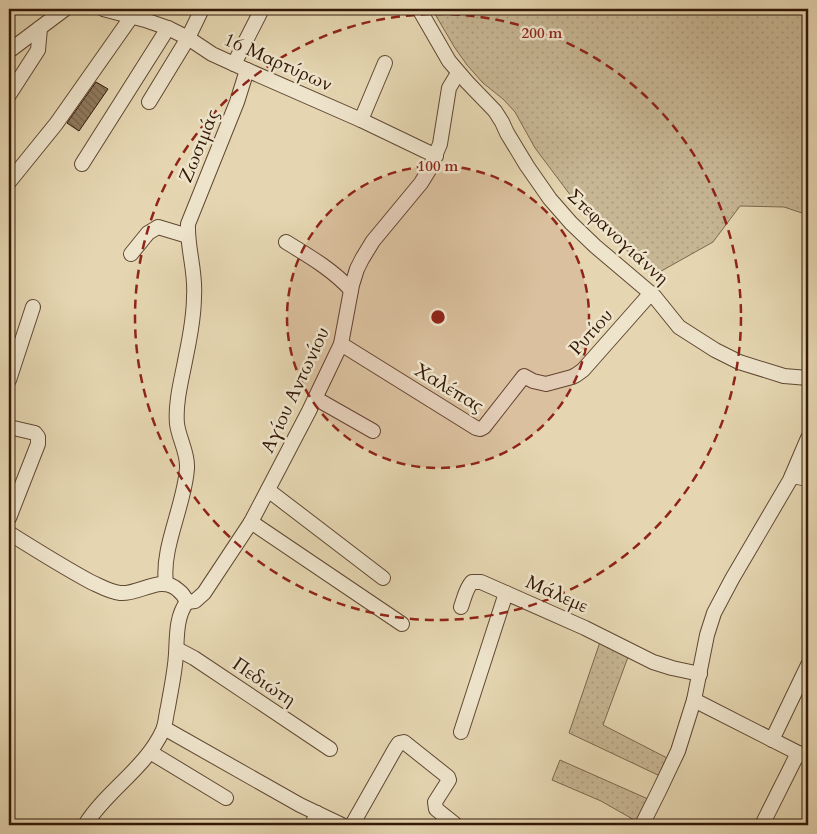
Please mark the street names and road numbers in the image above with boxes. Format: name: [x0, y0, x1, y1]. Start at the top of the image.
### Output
street label: 16 Μαρτύρων: [220, 27, 336, 97]
street label: Ζωσιμάς: [173, 106, 225, 186]
street label: Στεφανογιάννη: [562, 183, 674, 291]
street label: Ρυτίου: [563, 303, 619, 361]
street label: Αγίου Αντωνίου: [254, 323, 336, 457]
street label: Χαλέπας: [409, 357, 489, 419]
street label: Μάλεμε: [522, 569, 592, 619]
street label: Πεδιώτη: [227, 651, 301, 713]

